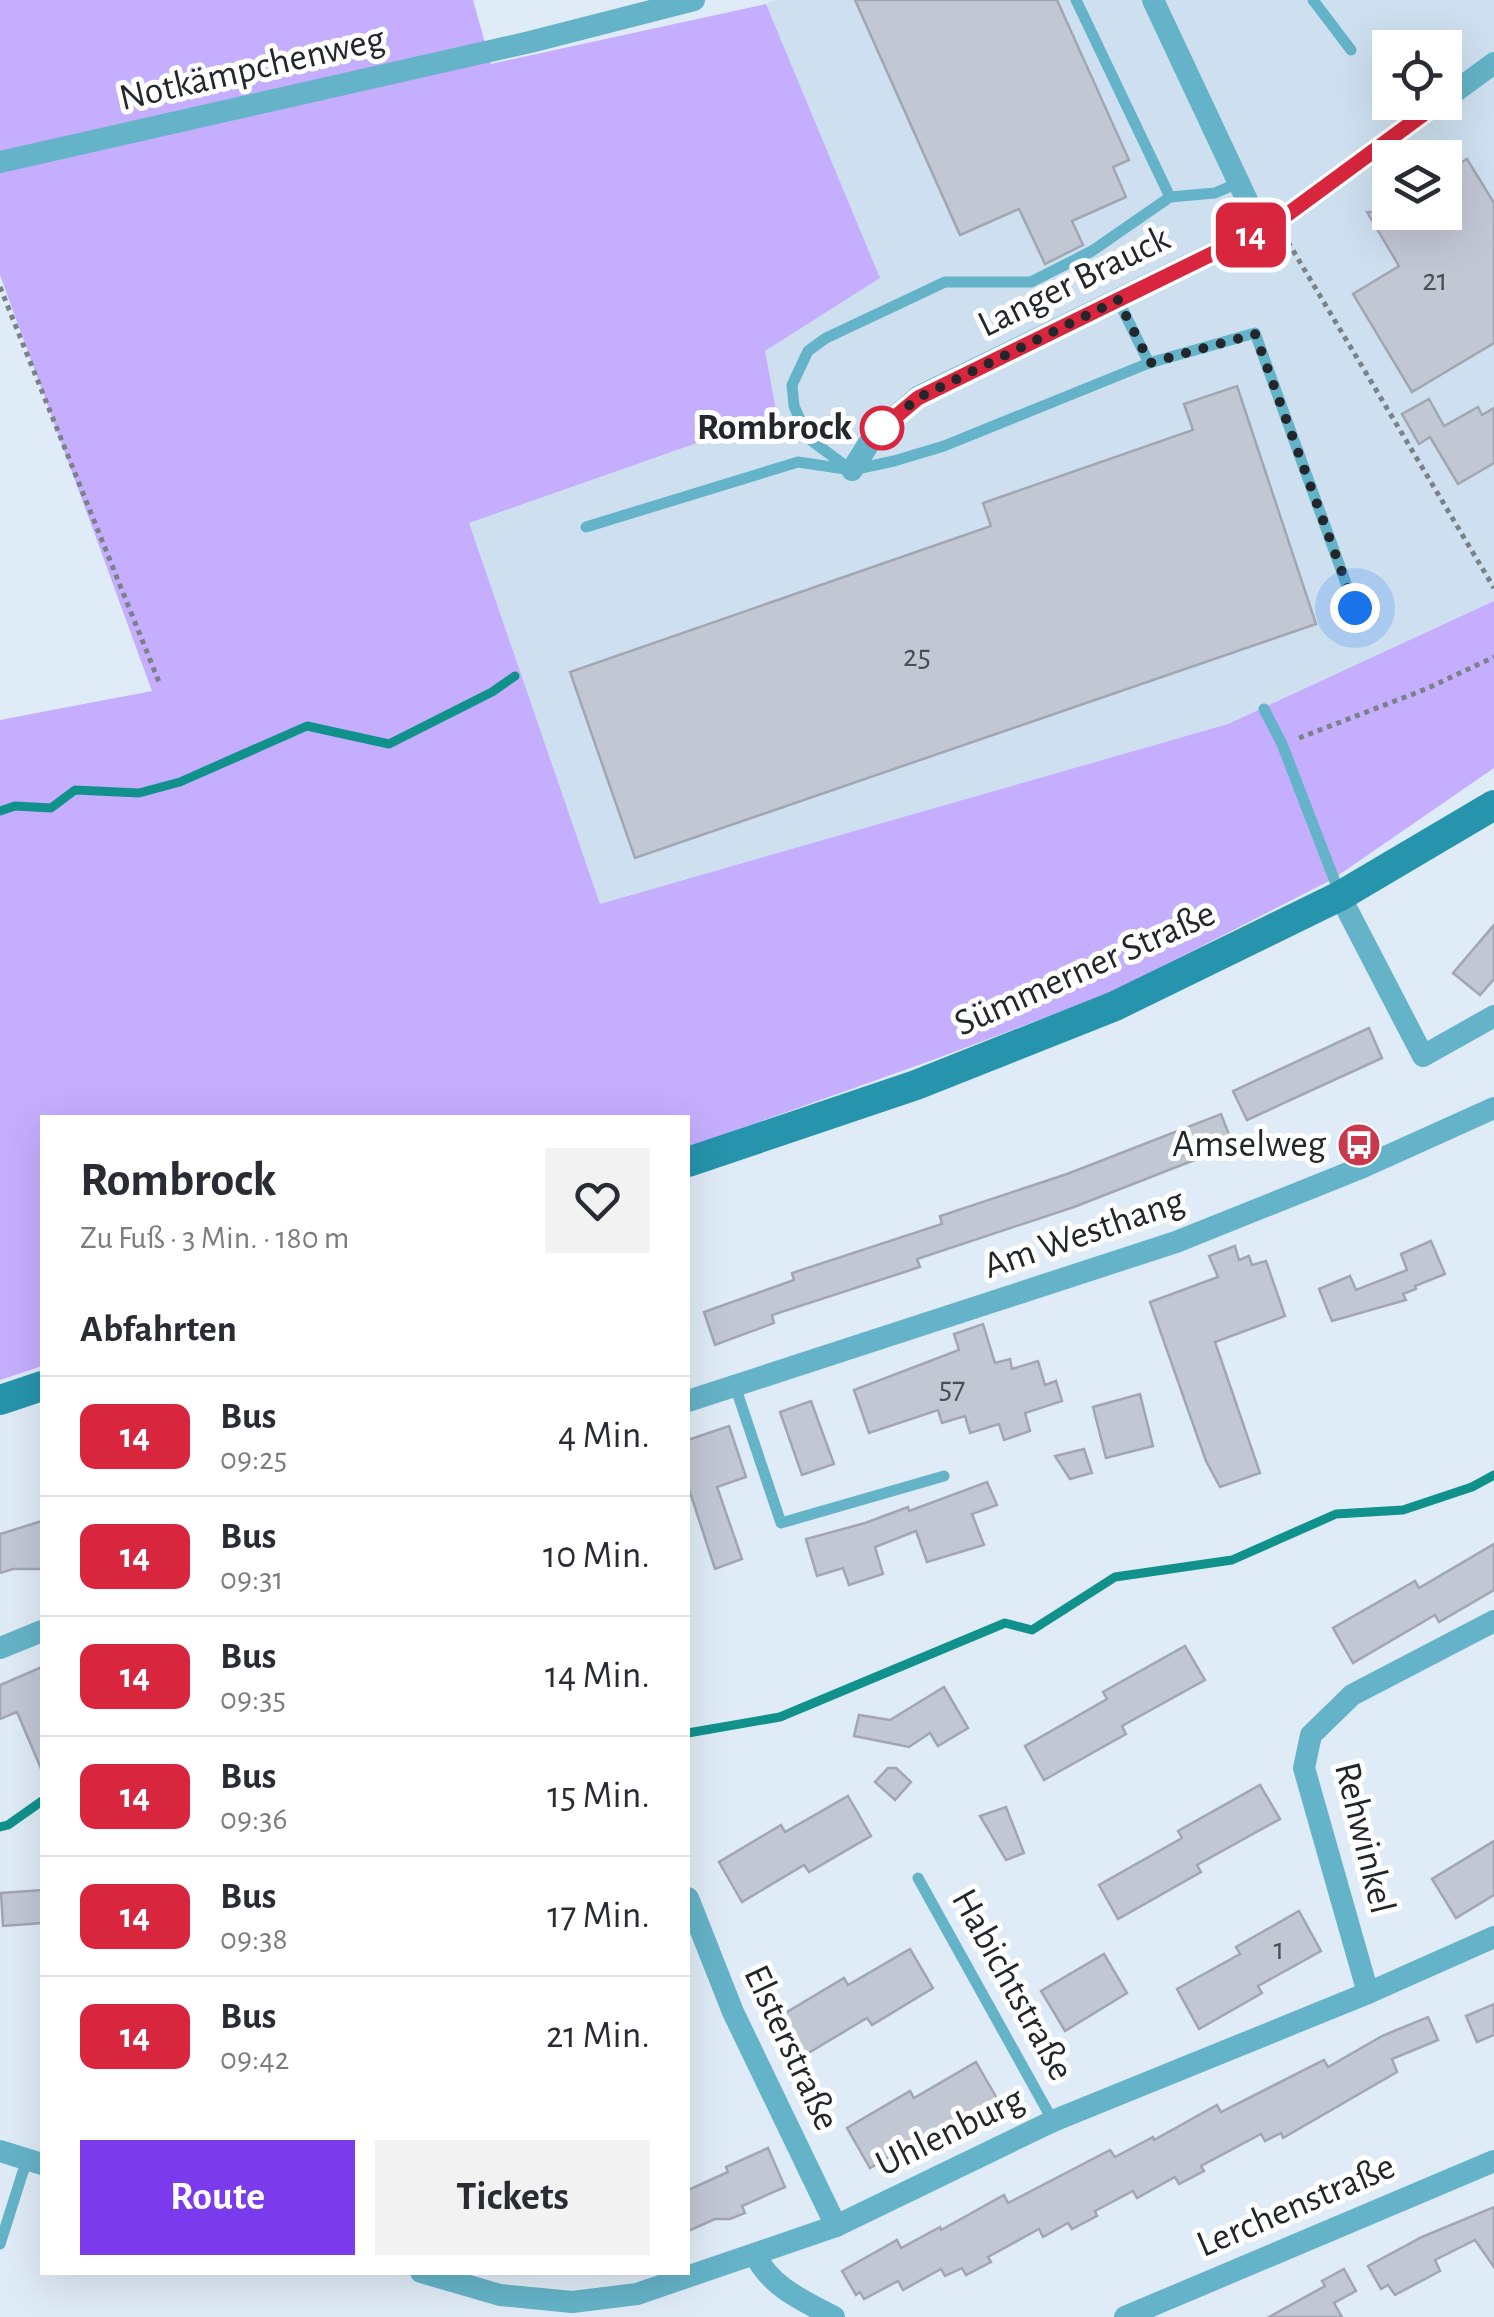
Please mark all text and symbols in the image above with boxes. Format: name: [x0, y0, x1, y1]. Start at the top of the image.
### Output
street label: Notkämpchenweg: [116, 20, 389, 118]
map controls: [1372, 30, 1462, 230]
button: locate: [1372, 30, 1462, 120]
button: layers: [1372, 140, 1462, 230]
line badge: 14: [1206, 202, 1296, 268]
text: 14: [1236, 218, 1266, 253]
street label: Langer Brauck: [972, 219, 1176, 345]
house number: 21: [1422, 264, 1448, 296]
marker: Rombrock: [861, 407, 903, 449]
place label: Rombrock: [697, 409, 852, 447]
your location: [1330, 583, 1380, 633]
house number: 25: [903, 640, 931, 672]
street label: Sümmerner Straße: [949, 895, 1221, 1043]
bus stop icon: Amselweg: [1336, 1122, 1382, 1168]
place label: Amselweg: [1172, 1126, 1326, 1164]
button: heart: [545, 1148, 650, 1253]
text: Rombrock: [80, 1157, 276, 1205]
street label: Am Westhang: [979, 1182, 1190, 1286]
text: Zu Fuß · 3 Min. · 180 m: [80, 1222, 349, 1254]
text: Abfahrten: [80, 1311, 237, 1349]
house number: 57: [939, 1372, 965, 1404]
text: Bus: [220, 1398, 276, 1436]
text: 4 Min.: [558, 1417, 650, 1455]
text: 14: [120, 1419, 150, 1454]
text: 09:25: [220, 1443, 287, 1475]
text: Bus: [220, 1518, 276, 1556]
text: 10 Min.: [543, 1537, 650, 1575]
text: 14: [120, 1539, 150, 1574]
text: 09:31: [220, 1563, 283, 1595]
text: Bus: [220, 1638, 276, 1676]
text: 14 Min.: [545, 1657, 650, 1695]
text: 14: [120, 1659, 150, 1694]
text: 09:35: [220, 1683, 286, 1715]
text: Bus: [220, 1758, 276, 1796]
street label: Rehwinkel: [1327, 1759, 1401, 1917]
text: 15 Min.: [547, 1777, 650, 1815]
text: 14: [120, 1779, 150, 1814]
text: 09:36: [220, 1803, 288, 1835]
text: Bus: [220, 1878, 276, 1916]
street label: Habichtstraße: [944, 1883, 1080, 2087]
text: 17 Min.: [547, 1897, 650, 1935]
text: 14: [120, 1899, 150, 1934]
text: 09:38: [220, 1923, 288, 1955]
house number: 1: [1273, 1933, 1285, 1965]
street label: Elsterstraße: [736, 1960, 846, 2136]
text: Bus: [220, 1998, 276, 2036]
text: 21 Min.: [546, 2017, 650, 2055]
text: 14: [120, 2019, 150, 2054]
text: 09:42: [220, 2043, 289, 2075]
street label: Uhlenburg: [870, 2080, 1030, 2184]
button: Route: [80, 2140, 355, 2255]
button: Tickets: [375, 2140, 650, 2255]
street label: Lerchenstraße: [1192, 2147, 1400, 2265]

